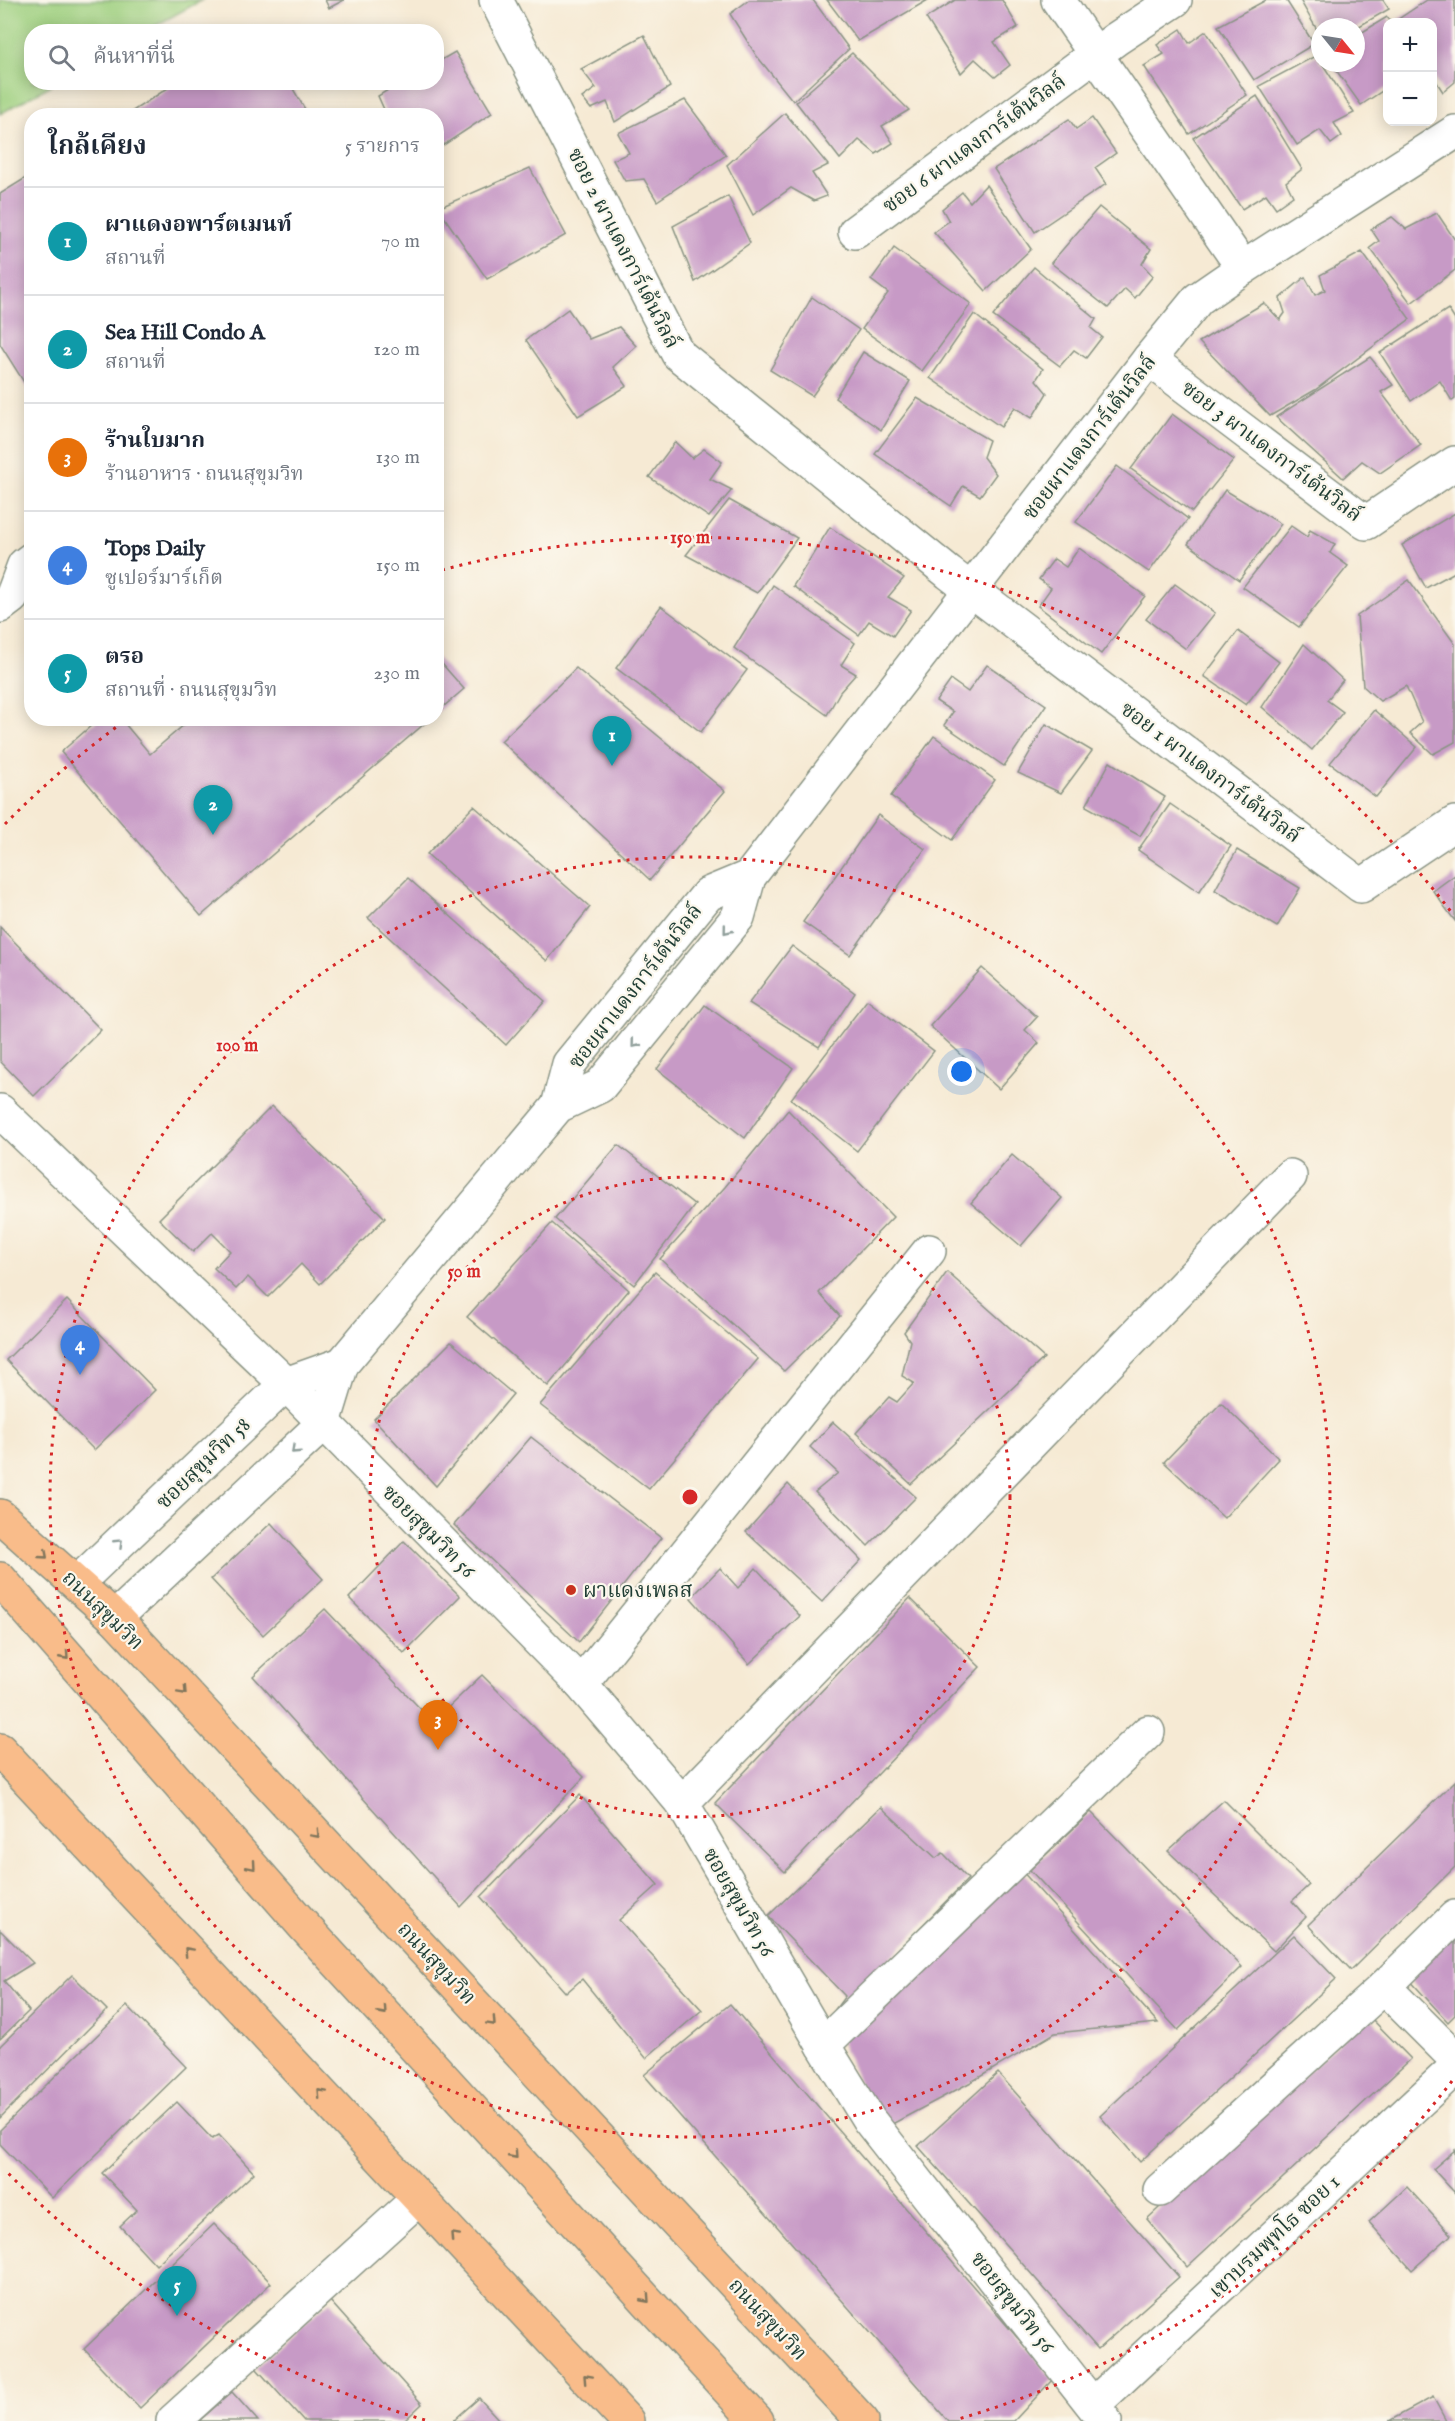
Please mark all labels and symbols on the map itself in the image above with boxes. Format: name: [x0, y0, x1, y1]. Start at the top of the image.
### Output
north arrow: [1311, 18, 1365, 72]
street label: ซอย 6 ผาแดงการ์เด้นวิลล์: [877, 68, 1072, 220]
street label: ซอย 2 ผาแดงการ์เด้นวิลล์: [560, 143, 686, 353]
street label: ซอยผาแดงการ์เด้นวิลล์: [1016, 349, 1163, 526]
street label: ซอย 3 ผาแดงการ์เด้นวิลล์: [1175, 375, 1367, 529]
text: 150 m: [670, 527, 710, 550]
street label: ซอย 1 ผาแดงการ์เด้นวิลล์: [1114, 696, 1306, 850]
pin: 1: [592, 716, 632, 766]
pin: 2: [194, 786, 232, 835]
street label: ซอยผาแดงการ์เด้นวิลล์: [562, 898, 709, 1075]
one-way arrow: [723, 923, 734, 934]
text: 100 m: [216, 1035, 258, 1058]
one-way arrow: [631, 1037, 642, 1048]
your location: [947, 1057, 976, 1086]
text: 50 m: [447, 1261, 481, 1284]
pin: 4: [60, 1326, 100, 1375]
street label: ซอยสุขุมวิท 58: [151, 1412, 257, 1516]
one-way arrow: [292, 1443, 302, 1454]
street label: ซอยสุขุมวิท 56: [375, 1480, 481, 1585]
centre of rings: [680, 1487, 700, 1507]
one-way arrow: [112, 1539, 123, 1550]
one-way arrow: [37, 1548, 48, 1559]
street label: ถนนสุขุมวิท: [55, 1565, 149, 1657]
place label: ผาแดงเพลส: [583, 1578, 693, 1605]
marker: ผาแดงเพลส: [564, 1583, 578, 1597]
one-way arrow: [58, 1649, 69, 1660]
one-way arrow: [176, 1684, 187, 1695]
pin: 3: [418, 1700, 458, 1750]
one-way arrow: [309, 1827, 320, 1837]
street label: ซอยสุขุมวิท 56: [696, 1843, 780, 1963]
one-way arrow: [245, 1859, 256, 1870]
street label: ถนนสุขุมวิท: [391, 1917, 481, 2011]
one-way arrow: [184, 1947, 195, 1958]
one-way arrow: [375, 2004, 386, 2015]
one-way arrow: [485, 2016, 496, 2026]
one-way arrow: [317, 2090, 328, 2100]
one-way arrow: [507, 2148, 518, 2159]
street label: เขาบรมพุทโธ ซอย 1: [1202, 2167, 1346, 2305]
one-way arrow: [450, 2232, 461, 2243]
street label: ซอยสุขุมวิท 56: [964, 2247, 1061, 2360]
pin: 5: [158, 2266, 196, 2316]
street label: ถนนสุขุมวิท: [722, 2273, 812, 2367]
one-way arrow: [639, 2292, 650, 2303]
one-way arrow: [583, 2375, 594, 2385]

